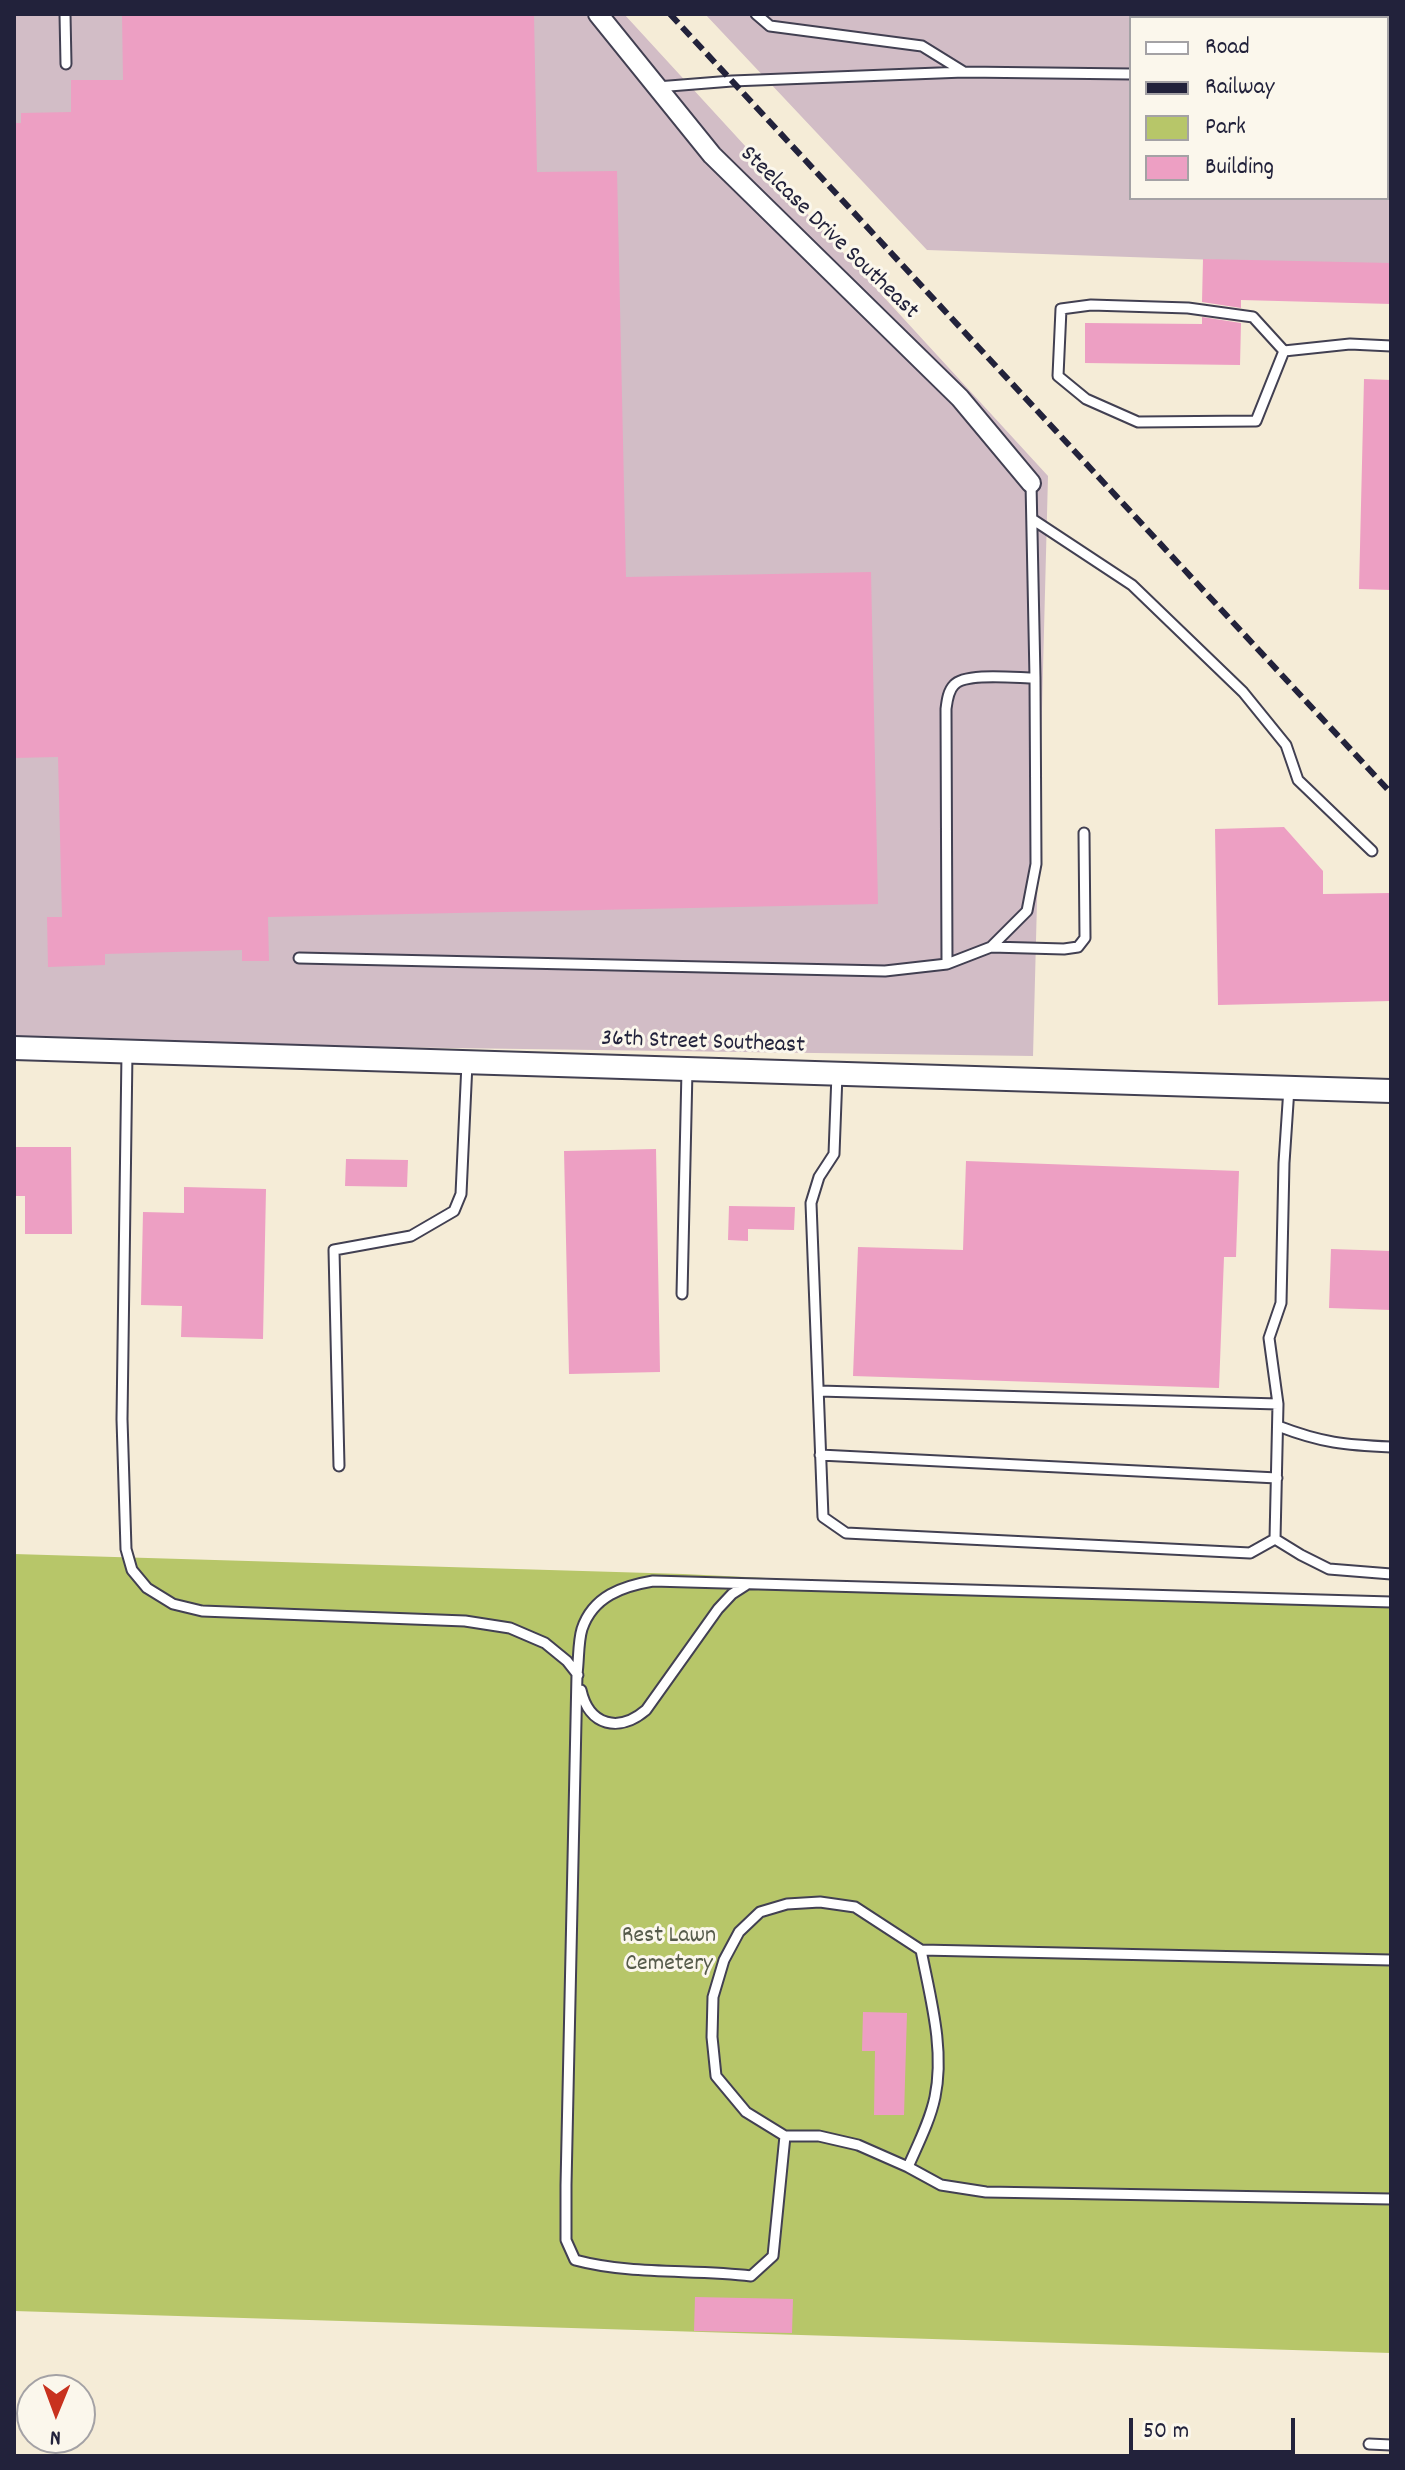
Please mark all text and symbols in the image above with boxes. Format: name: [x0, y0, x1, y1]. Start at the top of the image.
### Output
legend: [1129, 16, 1389, 200]
text: Road: [1205, 31, 1250, 65]
text: Railway: [1205, 71, 1274, 105]
text: Park: [1205, 111, 1246, 145]
street label: Steelcase Drive Southeast: [733, 141, 923, 327]
text: Building: [1205, 151, 1274, 185]
street label: 36th Street Southeast: [601, 1026, 805, 1062]
park label: Rest Lawn Cemetery: [622, 1924, 716, 1980]
north arrow: [16, 2374, 96, 2454]
scale bar: [1133, 2402, 1299, 2452]
text: 50 m: [1143, 2415, 1189, 2449]
text: N: [50, 2421, 61, 2452]

